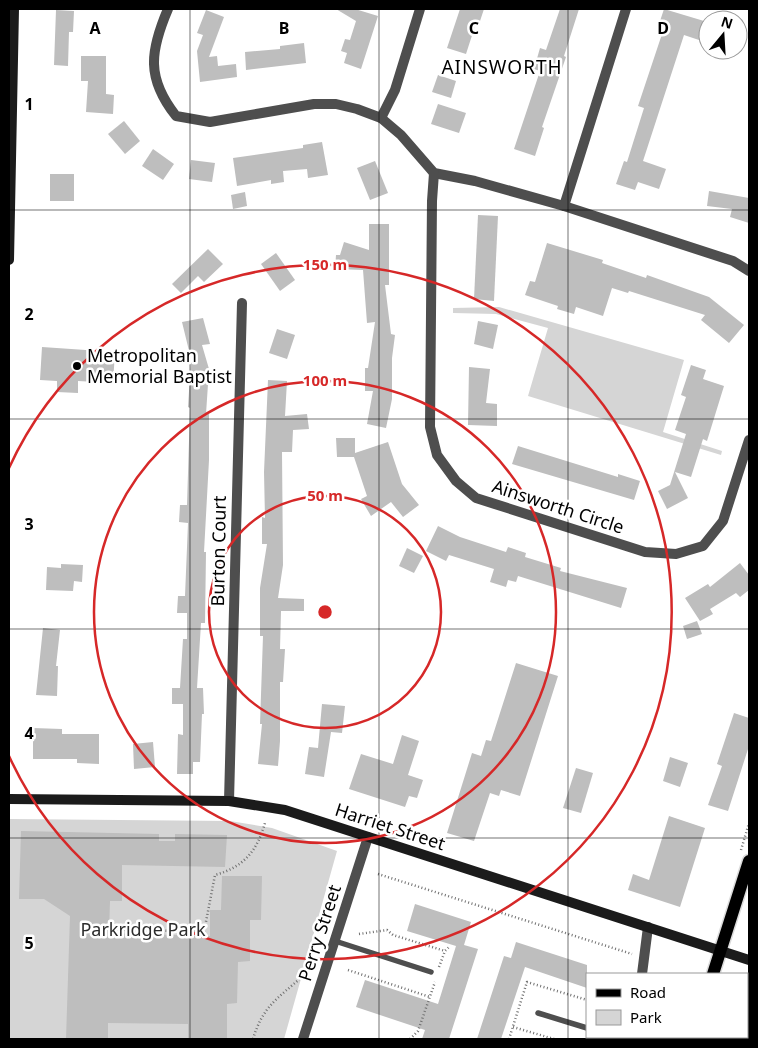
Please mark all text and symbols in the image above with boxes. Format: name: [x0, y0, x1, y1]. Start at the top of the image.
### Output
north arrow: [698, 10, 748, 60]
text: N: [719, 11, 736, 33]
text: A: [89, 17, 101, 39]
text: B: [279, 17, 289, 39]
text: C: [469, 17, 479, 39]
text: D: [657, 17, 669, 39]
district label: AINSWORTH: [441, 54, 563, 80]
text: 1: [24, 93, 34, 115]
text: 150 m: [303, 254, 347, 274]
text: 2: [24, 303, 34, 325]
place label: Metropolitan Memorial Baptist: [87, 343, 232, 388]
marker: Metropolitan Memorial Baptist: [71, 360, 83, 372]
text: 100 m: [303, 370, 347, 390]
street label: Ainsworth Circle: [489, 473, 627, 539]
text: 50 m: [307, 485, 343, 505]
street label: Burton Court: [205, 495, 231, 607]
text: 3: [24, 513, 34, 535]
centre of rings: [316, 603, 334, 621]
text: 4: [24, 722, 34, 744]
street label: Harriet Street: [332, 797, 449, 855]
street label: Perry Street: [292, 881, 346, 984]
park label: Parkridge Park: [80, 917, 206, 941]
text: 5: [24, 932, 34, 954]
legend: [586, 973, 748, 1038]
text: Road: [630, 982, 666, 1002]
text: Park: [630, 1007, 662, 1027]

